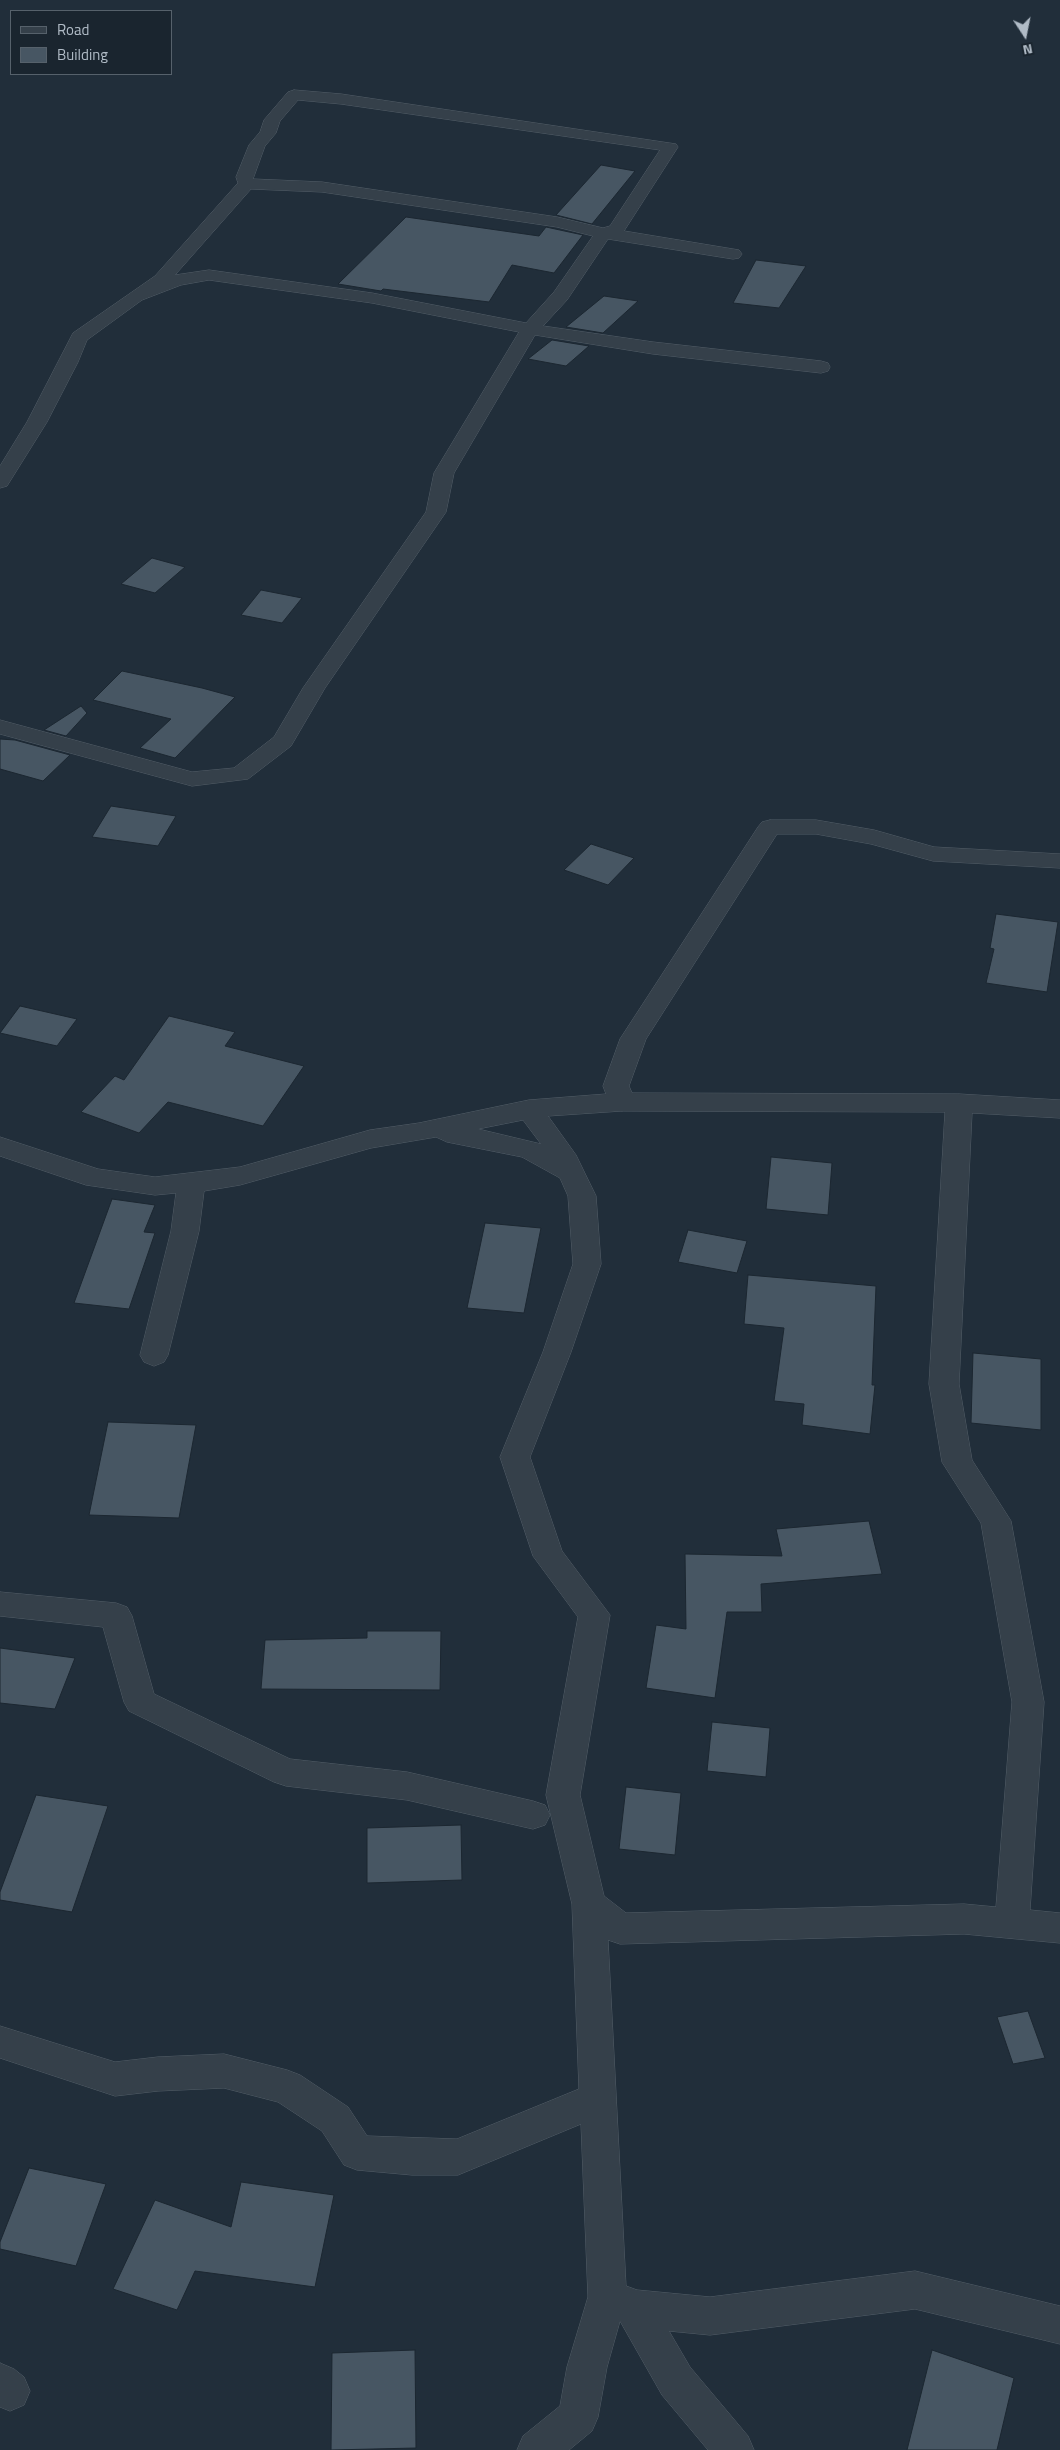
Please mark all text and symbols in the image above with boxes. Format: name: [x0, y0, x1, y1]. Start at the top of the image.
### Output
legend: [10, 10, 172, 75]
north arrow: [1000, 10, 1050, 60]
text: Road: [57, 18, 89, 41]
text: N: [1021, 39, 1035, 61]
text: Building: [57, 43, 108, 66]

